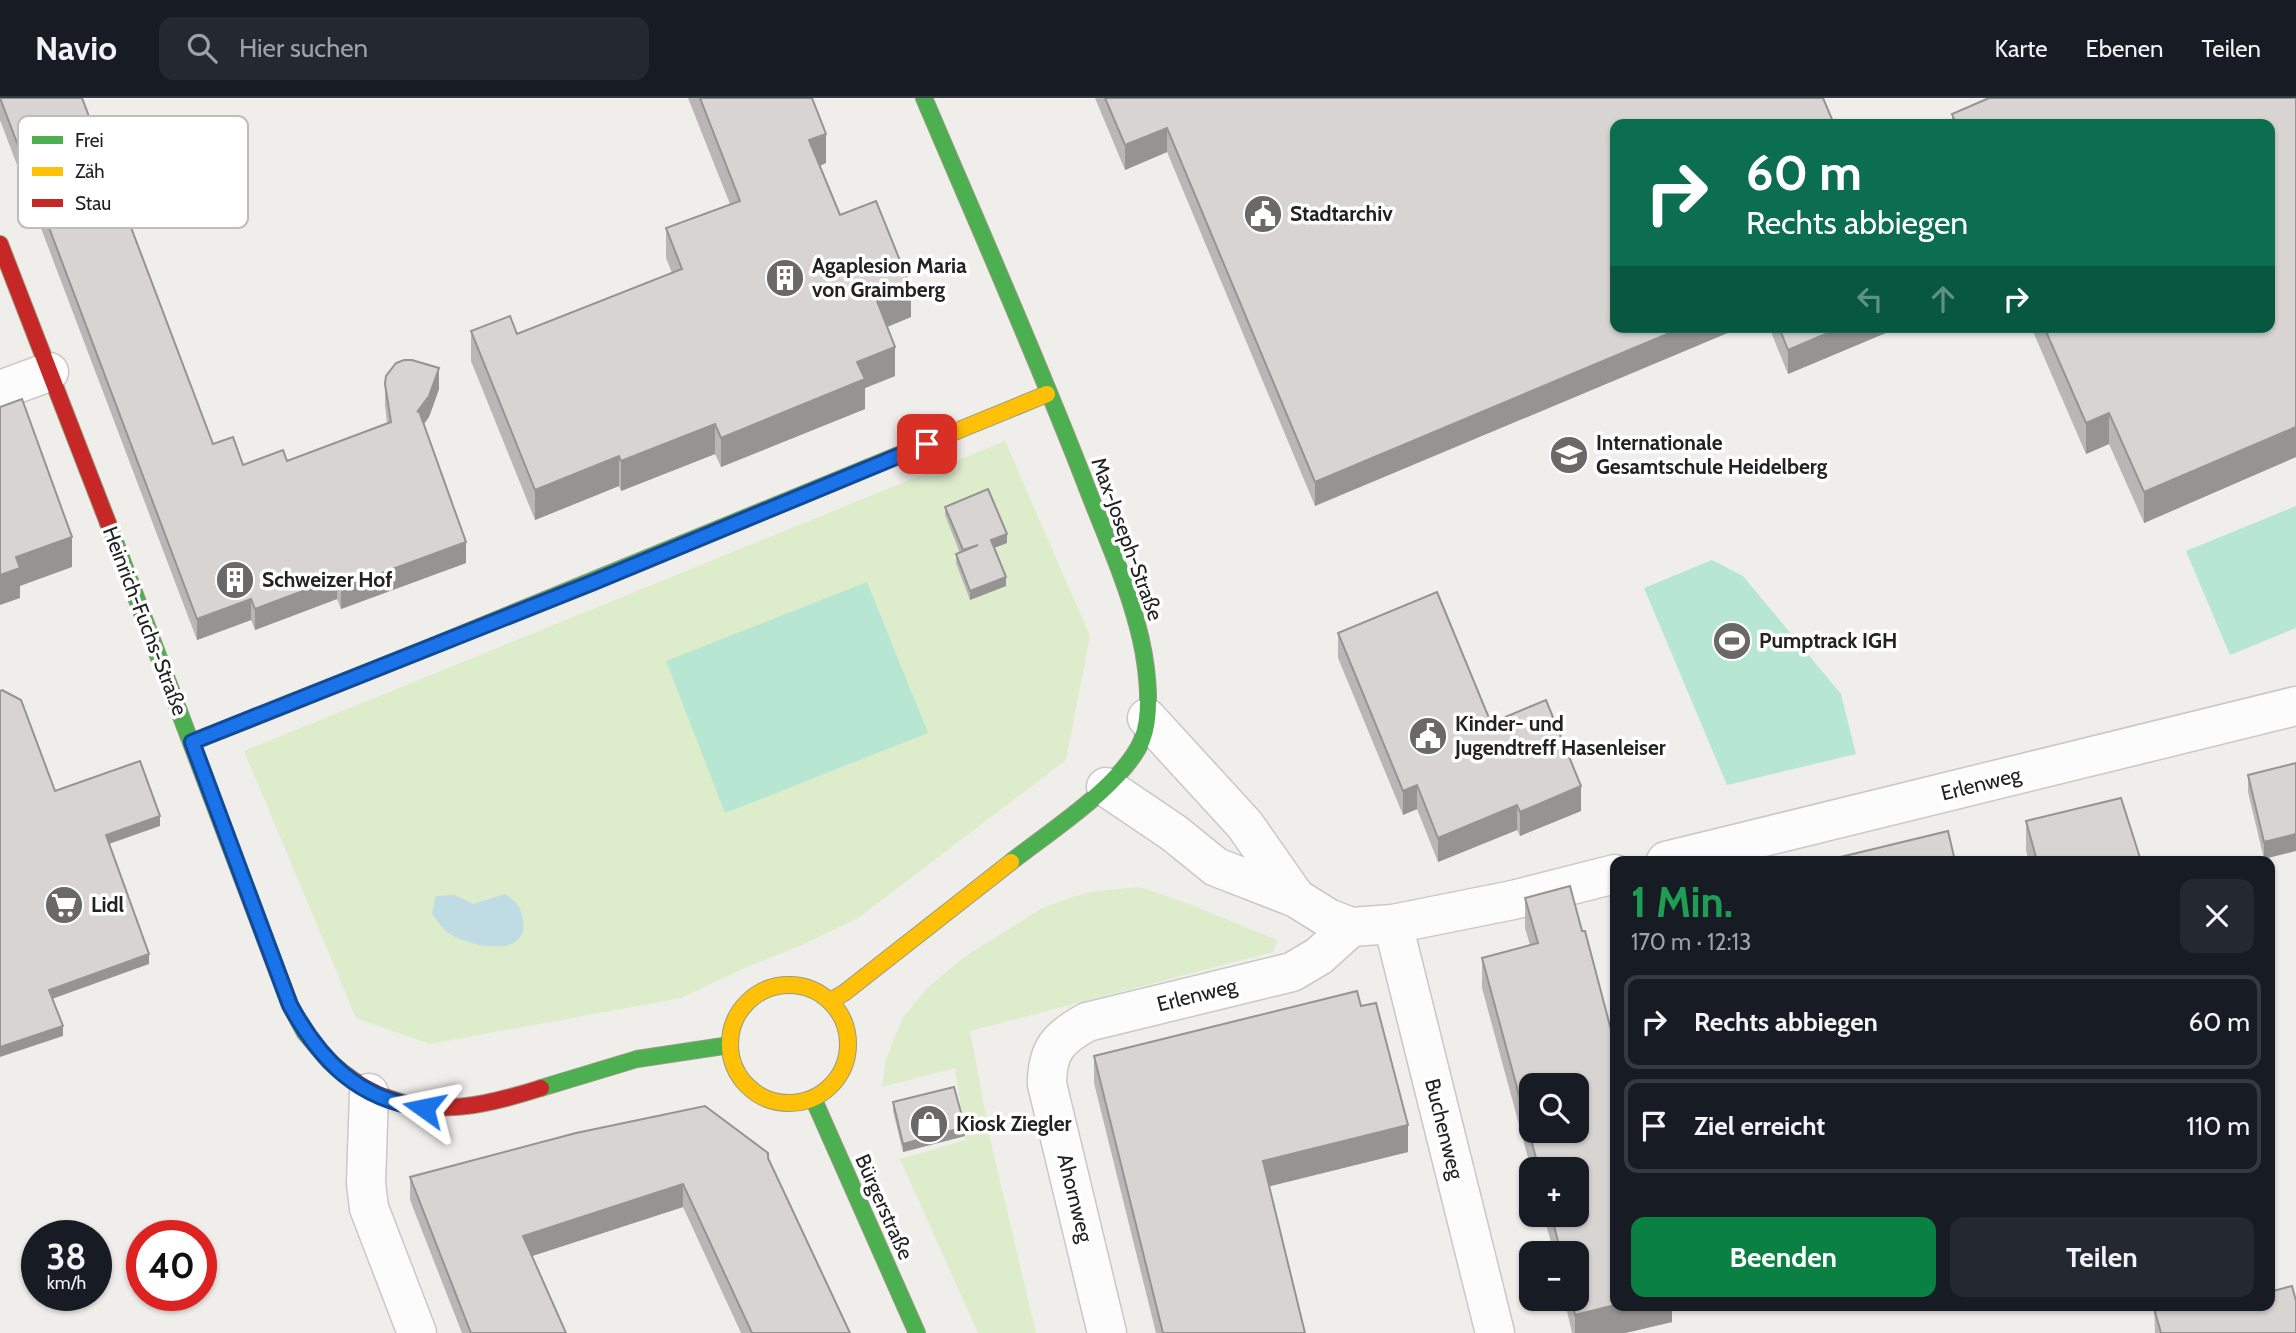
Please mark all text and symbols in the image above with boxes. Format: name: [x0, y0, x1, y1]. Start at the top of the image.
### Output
search box: [159, 17, 649, 80]
text: Navio: [35, 28, 117, 68]
icon: search: [183, 29, 221, 67]
text: Hier suchen: [239, 32, 368, 64]
text: Karte: [1994, 34, 2047, 63]
text: Ebenen: [2085, 34, 2163, 63]
text: Teilen: [2201, 34, 2261, 63]
legend: [18, 116, 248, 228]
text: Frei: [75, 129, 104, 152]
text: 60 m: [1746, 143, 1862, 202]
icon: right: [1631, 147, 1722, 238]
text: Zäh: [75, 160, 105, 183]
text: Stau: [75, 192, 111, 215]
public building icon: Stadtarchiv: [1242, 193, 1284, 235]
place label: Stadtarchiv: [1290, 201, 1393, 226]
text: Rechts abbiegen: [1746, 203, 1968, 242]
place label: Agaplesion Maria von Graimberg: [812, 253, 967, 302]
building icon: Agaplesion Maria von Graimberg: [764, 257, 806, 299]
icon: left: [1851, 280, 1889, 318]
icon: ahead: [1924, 280, 1962, 318]
icon: right: [1997, 280, 2035, 318]
pin: [897, 414, 957, 474]
icon: arrive: [908, 425, 946, 463]
place label: Internationale Gesamtschule Heidelberg: [1596, 430, 1828, 479]
school or university icon: Internationale Gesamtschule Heidelberg: [1548, 434, 1590, 476]
street label: Max-Joseph-Straße: [1086, 454, 1169, 624]
street label: Heinrich-Fuchs-Straße: [98, 523, 193, 719]
building icon: Schweizer Hof: [214, 559, 256, 601]
place label: Schweizer Hof: [262, 567, 392, 592]
sports icon: Pumptrack IGH: [1711, 620, 1753, 662]
place label: Pumptrack IGH: [1759, 628, 1897, 653]
place label: Kinder- und Jugendtreff Hasenleiser: [1454, 711, 1666, 760]
public building icon: Kinder- und Jugendtreff Hasenleiser: [1407, 715, 1449, 757]
street label: Erlenweg: [1938, 761, 2024, 806]
text: 1 Min.: [1631, 876, 1733, 928]
button: close: [2180, 879, 2254, 953]
supermarket icon: Lidl: [43, 884, 85, 926]
place label: Lidl: [91, 892, 125, 917]
text: 170 m · 12:13: [1631, 928, 1751, 956]
street label: Erlenweg: [1154, 972, 1240, 1017]
icon: right: [1635, 1003, 1673, 1041]
text: Rechts abbiegen: [1694, 1006, 1878, 1038]
text: 60 m: [2188, 1006, 2250, 1038]
position arrow: [387, 1071, 461, 1145]
map controls: [1519, 1073, 1589, 1311]
button: search: [1519, 1073, 1589, 1143]
street label: Buchenweg: [1420, 1076, 1469, 1182]
shop icon: Kiosk Ziegler: [908, 1103, 950, 1145]
icon: arrive: [1635, 1107, 1673, 1145]
text: Ziel erreicht: [1694, 1110, 1825, 1142]
text: 110 m: [2186, 1110, 2250, 1142]
place label: Kiosk Ziegler: [956, 1111, 1072, 1136]
street label: Bürgerstraße: [850, 1150, 919, 1264]
street label: Ahornweg: [1052, 1151, 1099, 1245]
button: +: [1519, 1157, 1589, 1227]
button: Beenden: [1631, 1217, 1936, 1297]
button: Teilen: [1950, 1217, 2254, 1297]
speed limit sign: 40: [126, 1220, 217, 1311]
text: 38: [46, 1235, 87, 1278]
button: −: [1519, 1241, 1589, 1311]
text: km/h: [47, 1272, 86, 1294]

